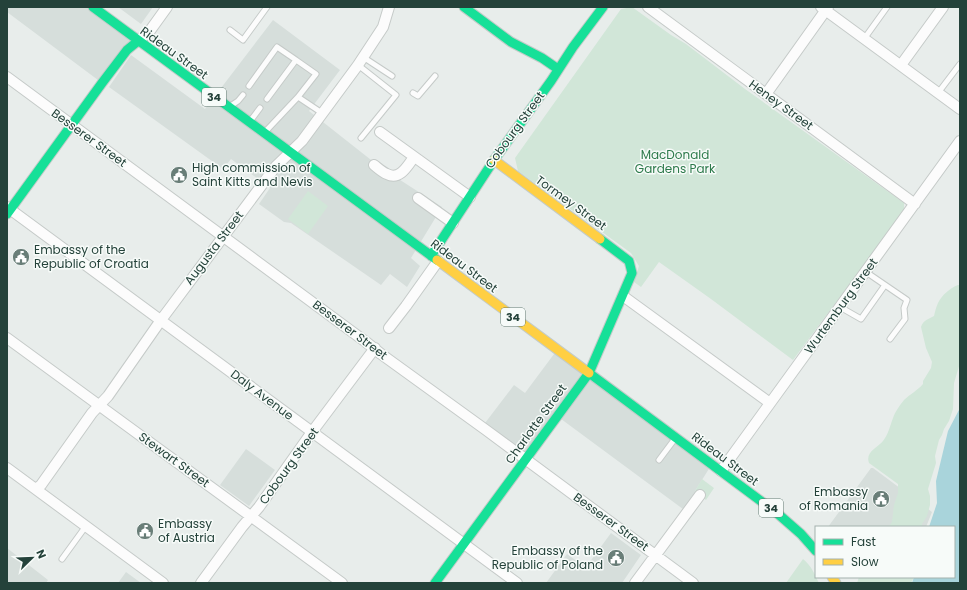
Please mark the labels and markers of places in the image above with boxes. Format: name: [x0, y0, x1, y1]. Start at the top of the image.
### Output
place label: High commission of Saint Kitts and Nevis: [192, 159, 313, 190]
public building icon: High commission of Saint Kitts and Nevis: [169, 165, 189, 185]
place label: Embassy of the Republic of Croatia: [34, 241, 149, 272]
public building icon: Embassy of the Republic of Croatia: [11, 247, 31, 267]
place label: Embassy of Romania: [799, 483, 868, 514]
public building icon: Embassy of Romania: [871, 489, 891, 509]
place label: Embassy of Austria: [158, 515, 215, 546]
public building icon: Embassy of Austria: [135, 521, 155, 541]
place label: Embassy of the Republic of Poland: [492, 542, 603, 573]
public building icon: Embassy of the Republic of Poland: [606, 548, 626, 568]

